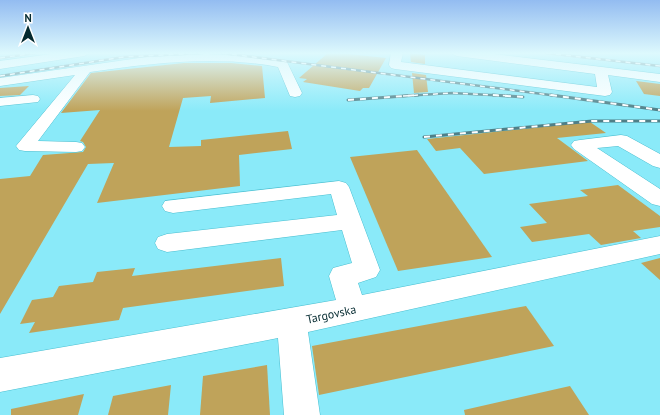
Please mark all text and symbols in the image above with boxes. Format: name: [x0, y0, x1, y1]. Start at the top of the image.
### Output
north arrow: [8, 8, 48, 48]
text: N: [24, 11, 32, 25]
street label: Targovska: [305, 301, 357, 327]

